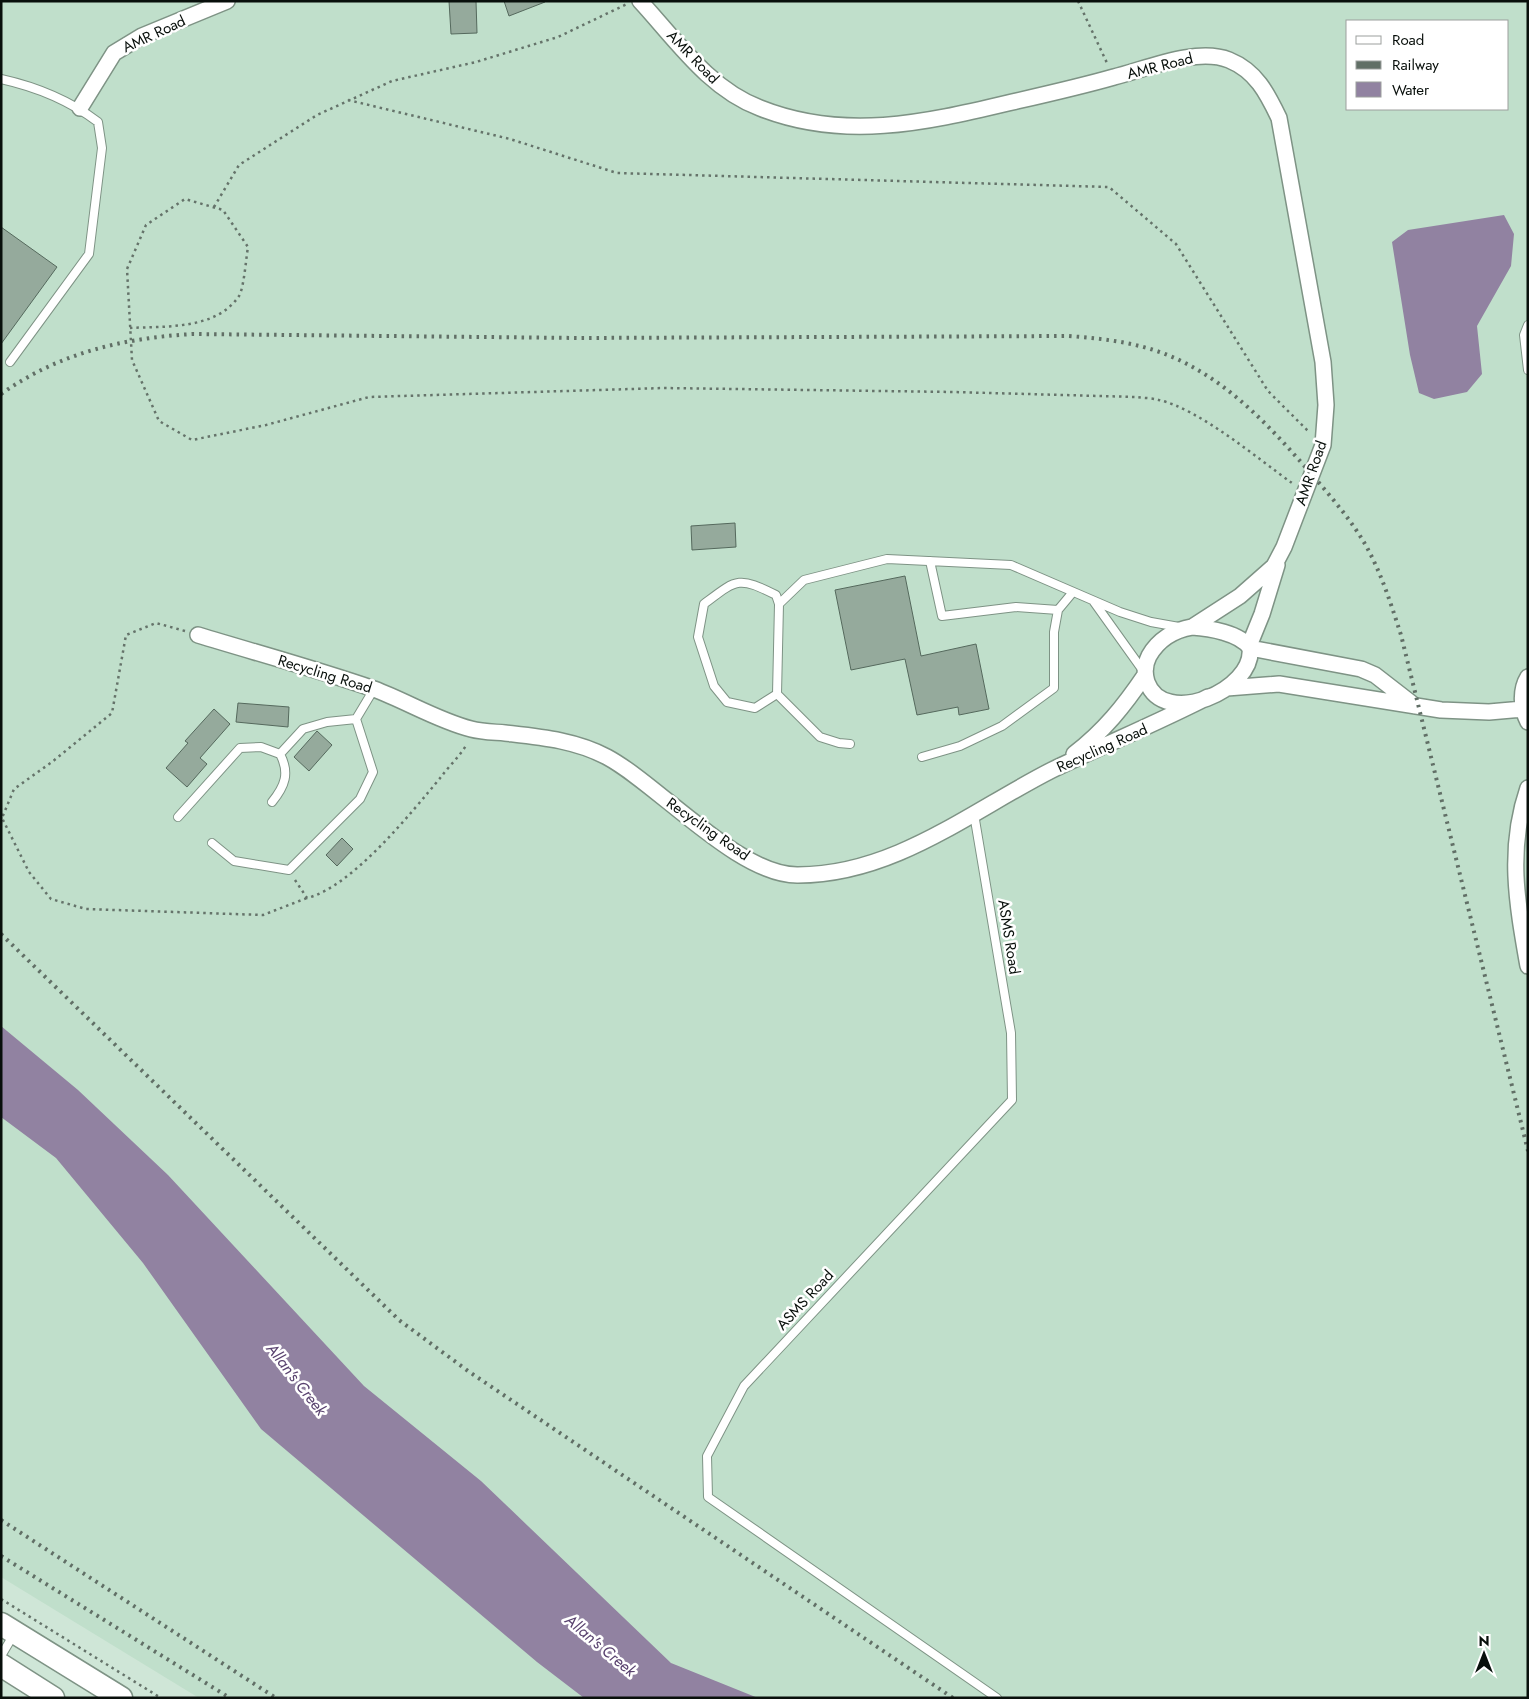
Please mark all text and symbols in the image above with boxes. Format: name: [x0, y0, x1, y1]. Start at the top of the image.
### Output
street label: AMR Road: [119, 10, 189, 58]
legend: [1346, 20, 1509, 110]
street label: AMR Road: [662, 25, 724, 89]
text: Road: [1392, 29, 1424, 51]
street label: AMR Road: [1125, 47, 1195, 85]
text: Railway: [1392, 54, 1439, 76]
text: Water: [1392, 79, 1430, 101]
street label: AMR Road: [1290, 438, 1332, 508]
street label: Recycling Road: [275, 649, 375, 699]
street label: Recycling Road: [1053, 718, 1151, 778]
street label: Recycling Road: [662, 792, 754, 866]
street label: ASMS Road: [992, 898, 1026, 976]
street label: ASMS Road: [771, 1265, 839, 1335]
water label: Allan's Creek: [260, 1337, 333, 1421]
water label: Allan's Creek: [559, 1608, 642, 1683]
north arrow: [1459, 1629, 1509, 1679]
text: N: [1478, 1631, 1490, 1651]

